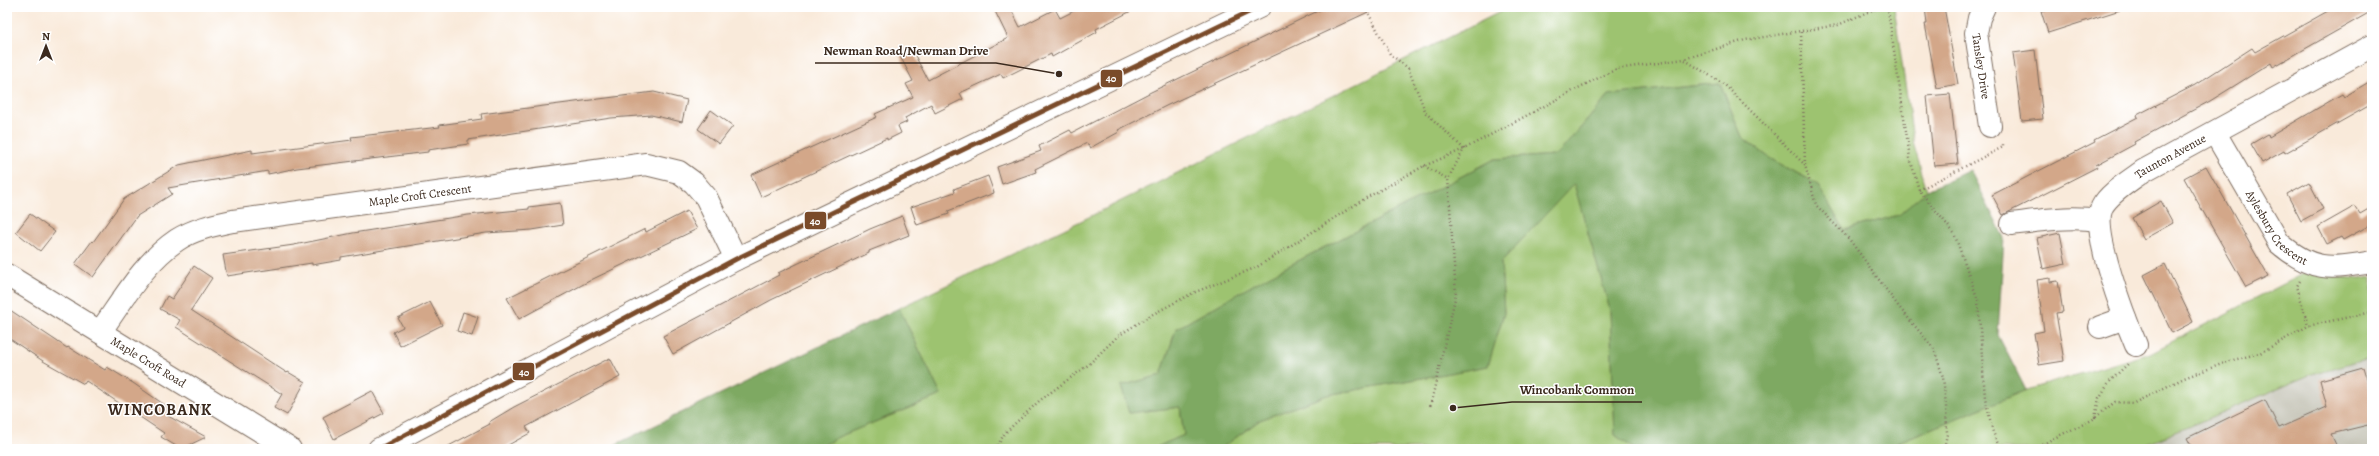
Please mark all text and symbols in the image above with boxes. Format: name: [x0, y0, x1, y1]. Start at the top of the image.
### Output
north arrow: [26, 26, 66, 66]
text: N: [42, 29, 50, 44]
street label: Tansley Drive: [1968, 32, 1994, 100]
callout: Newman Road/Newman Drive: [815, 38, 996, 63]
text: Newman Road/Newman Drive: [823, 42, 989, 59]
line badge: 40: [1100, 69, 1123, 88]
text: 40: [1106, 71, 1117, 86]
street label: Taunton Avenue: [2132, 130, 2209, 182]
street label: Maple Croft Crescent: [368, 180, 472, 210]
street label: Aylesbury Crescent: [2241, 186, 2310, 269]
line badge: 40: [804, 211, 827, 230]
text: 40: [810, 214, 821, 229]
street label: Maple Croft Road: [108, 333, 190, 391]
line badge: 40: [512, 362, 535, 381]
text: 40: [519, 365, 530, 380]
callout: Wincobank Common: [1512, 377, 1642, 402]
text: Wincobank Common: [1519, 381, 1635, 398]
district label: WINCOBANK: [107, 399, 212, 421]

